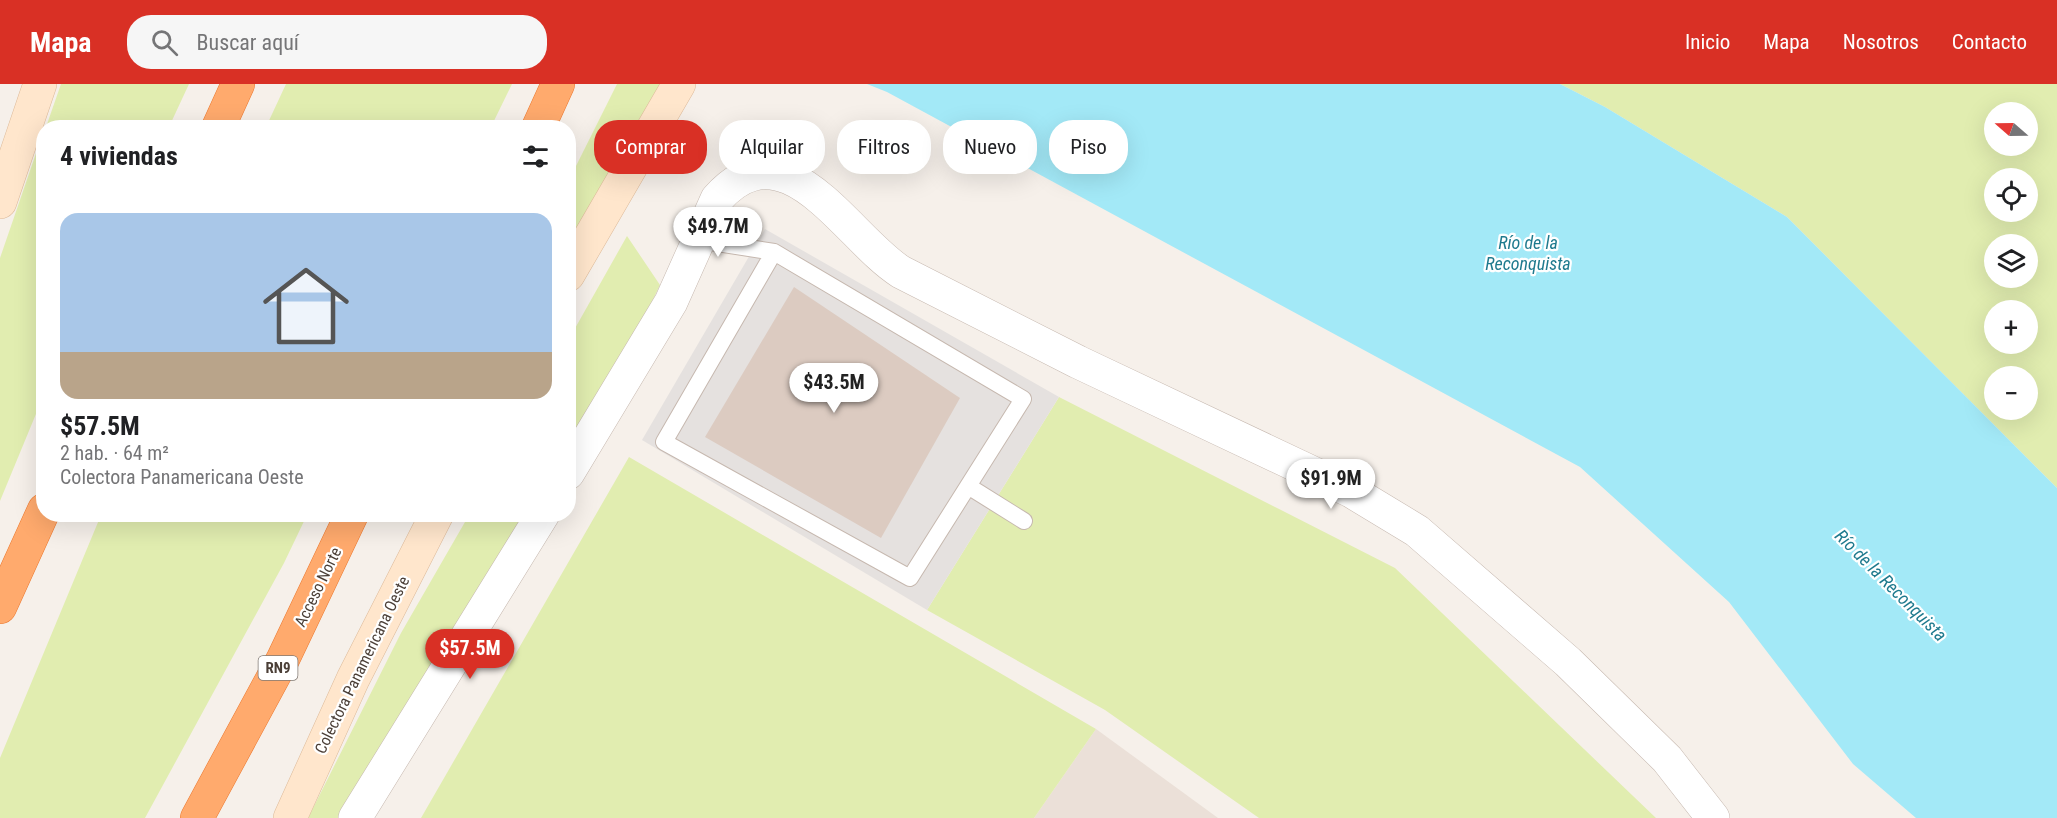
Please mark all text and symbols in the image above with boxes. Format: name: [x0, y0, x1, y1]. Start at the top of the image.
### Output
search box: [127, 15, 547, 69]
text: Mapa: [30, 26, 91, 59]
icon: search: [148, 26, 181, 59]
text: Buscar aquí: [196, 30, 299, 55]
text: Inicio: [1685, 30, 1730, 54]
text: Mapa: [1763, 30, 1810, 54]
text: Nosotros: [1843, 30, 1919, 54]
text: Contacto: [1952, 30, 2027, 54]
north arrow: [1984, 102, 2038, 156]
map controls: [1984, 102, 2038, 420]
chip: Comprar: [594, 120, 707, 174]
chip: Alquilar: [719, 120, 825, 174]
chip: Filtros: [837, 120, 931, 174]
chip: Nuevo: [943, 120, 1037, 174]
chip: Piso: [1049, 120, 1128, 174]
icon: filters: [519, 140, 552, 173]
text: 4 viviendas: [60, 141, 178, 171]
button: locate: [1984, 168, 2038, 222]
pin: $49.7M: [669, 207, 767, 258]
text: $49.7M: [687, 214, 749, 238]
water label: Río de la Reconquista: [1485, 232, 1571, 274]
button: layers: [1984, 234, 2038, 288]
icon: home: [252, 252, 360, 360]
button: +: [1984, 300, 2038, 354]
pin: $43.5M: [785, 363, 883, 414]
button: −: [1984, 366, 2038, 420]
text: $43.5M: [803, 370, 865, 394]
text: $57.5M: [60, 411, 140, 441]
text: 2 hab. · 64 m²: [60, 441, 169, 465]
pin: $91.9M: [1282, 459, 1380, 510]
text: Colectora Panamericana Oeste: [60, 465, 304, 489]
text: $91.9M: [1300, 466, 1362, 490]
water label: Río de la Reconquista: [1831, 525, 1951, 645]
street label: Acceso Norte: [291, 544, 345, 630]
street label: Colectora Panamericana Oeste: [311, 573, 413, 757]
pin: $57.5M: [421, 629, 519, 680]
text: $57.5M: [439, 636, 501, 660]
road number: RN9: [258, 656, 298, 680]

